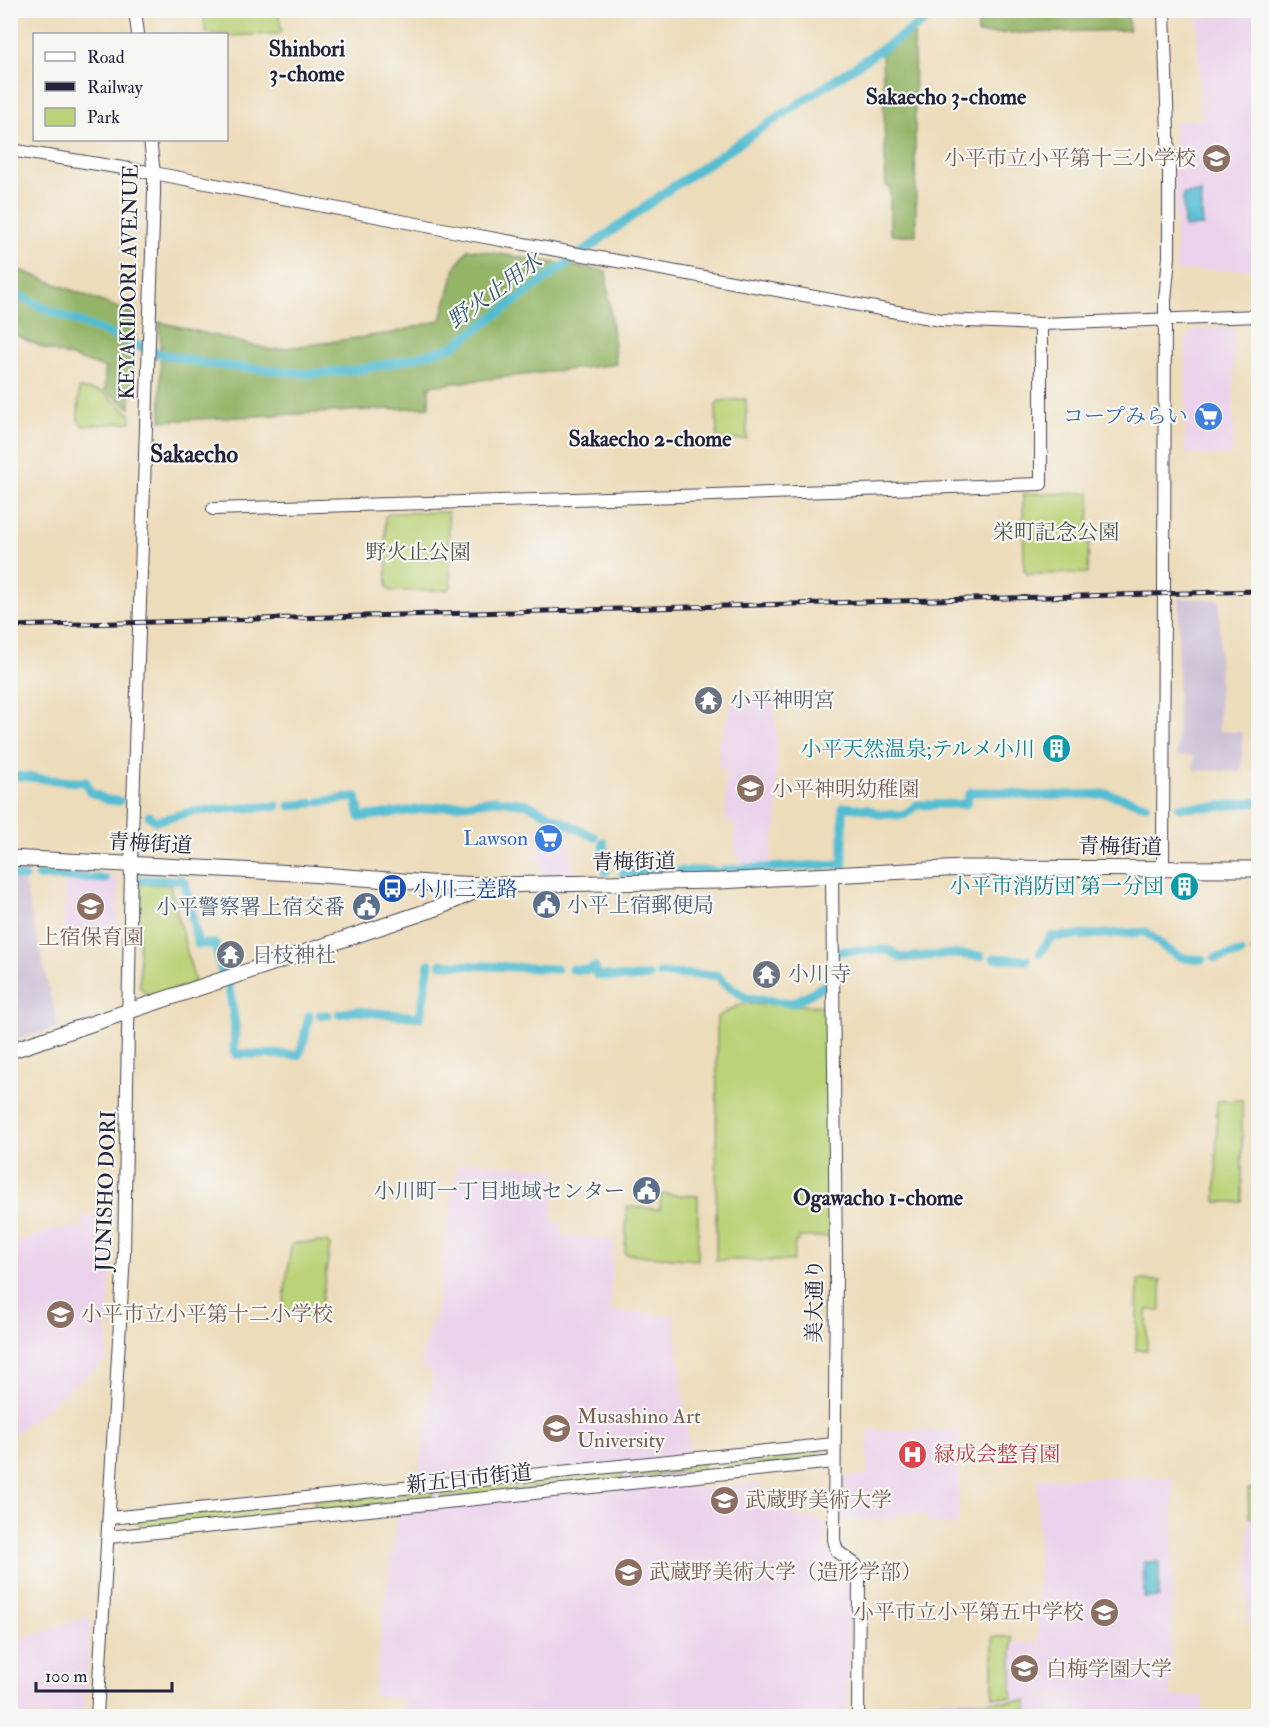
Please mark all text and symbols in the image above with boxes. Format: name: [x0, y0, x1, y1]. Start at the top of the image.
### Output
legend: [33, 33, 228, 141]
district label: Shinbori 3-chome: [269, 35, 345, 88]
text: Road: [87, 46, 125, 69]
text: Railway: [87, 76, 144, 99]
district label: Sakaecho 3-chome: [866, 83, 1027, 111]
text: Park: [87, 106, 120, 129]
school or university icon: 小平市立小平第十三小学校: [1201, 142, 1233, 174]
place label: 小平市立小平第十三小学校: [944, 145, 1196, 172]
street label: KEYAKIDORI AVENUE: [113, 164, 145, 400]
water label: 野火止用水: [442, 246, 549, 335]
supermarket icon: コープみらい: [1193, 400, 1225, 432]
place label: コープみらい: [1063, 403, 1188, 430]
district label: Sakaecho 2-chome: [568, 425, 732, 453]
district label: Sakaecho: [150, 439, 239, 470]
park label: 栄町記念公園: [993, 519, 1119, 546]
park label: 野火止公園: [366, 539, 471, 566]
temple icon: 小平神明宮: [693, 684, 725, 716]
place label: 小平神明宮: [730, 687, 835, 714]
building icon: 小平天然温泉;テルメ小川: [1040, 733, 1072, 765]
place label: 小平天然温泉;テルメ小川: [800, 736, 1035, 763]
school or university icon: 小平神明幼稚園: [735, 773, 767, 805]
place label: 小平神明幼稚園: [772, 776, 919, 803]
supermarket icon: Lawson: [533, 822, 565, 854]
place label: Lawson: [463, 825, 528, 852]
street label: 青梅街道: [107, 828, 193, 860]
street label: 青梅街道: [1078, 833, 1162, 861]
street label: 青梅街道: [592, 848, 676, 876]
building icon: 小平市消防団 第一分団: [1169, 870, 1201, 902]
bus stop icon: 小川三差路: [376, 873, 408, 905]
place label: 小平市消防団 第一分団: [950, 873, 1164, 900]
place label: 小川三差路: [413, 876, 518, 903]
public building icon: 小平上宿郵便局: [530, 889, 562, 921]
school or university icon: 上宿保育園: [75, 890, 107, 922]
public building icon: 小平警察署上宿交番: [350, 891, 382, 923]
place label: 小平上宿郵便局: [567, 892, 714, 919]
place label: 小平警察署上宿交番: [156, 894, 345, 921]
place label: 上宿保育園: [39, 924, 144, 951]
temple icon: 日枝神社: [215, 939, 247, 971]
place label: 日枝神社: [252, 942, 336, 969]
temple icon: 小川寺: [751, 958, 783, 990]
place label: 小川寺: [788, 961, 851, 988]
street label: JUNISHO DORI: [90, 1110, 122, 1273]
public building icon: 小川町一丁目地域センター: [630, 1175, 662, 1207]
place label: 小川町一丁目地域センター: [374, 1178, 625, 1205]
district label: Ogawacho 1-chome: [793, 1184, 964, 1213]
street label: 美大通り: [801, 1259, 829, 1343]
school or university icon: 小平市立小平第十二小学校: [44, 1298, 76, 1330]
place label: 小平市立小平第十二小学校: [81, 1301, 333, 1328]
place label: Musashino Art University: [577, 1403, 701, 1454]
school or university icon: Musashino Art University: [540, 1412, 572, 1444]
hospital icon: 緑成会整育園: [897, 1438, 929, 1470]
place label: 緑成会整育園: [934, 1441, 1060, 1468]
street label: 新五日市街道: [405, 1459, 533, 1499]
school or university icon: 武蔵野美術大学: [708, 1484, 740, 1516]
place label: 武蔵野美術大学: [745, 1487, 892, 1514]
school or university icon: 武蔵野美術大学（造形学部）: [612, 1556, 644, 1588]
place label: 武蔵野美術大学（造形学部）: [649, 1559, 922, 1586]
school or university icon: 小平市立小平第五中学校: [1089, 1596, 1121, 1628]
place label: 小平市立小平第五中学校: [853, 1599, 1084, 1626]
school or university icon: 白梅学園大学: [1009, 1653, 1041, 1685]
scale bar: [36, 1655, 172, 1693]
place label: 白梅学園大学: [1046, 1656, 1172, 1683]
text: 100 m: [45, 1665, 88, 1688]

